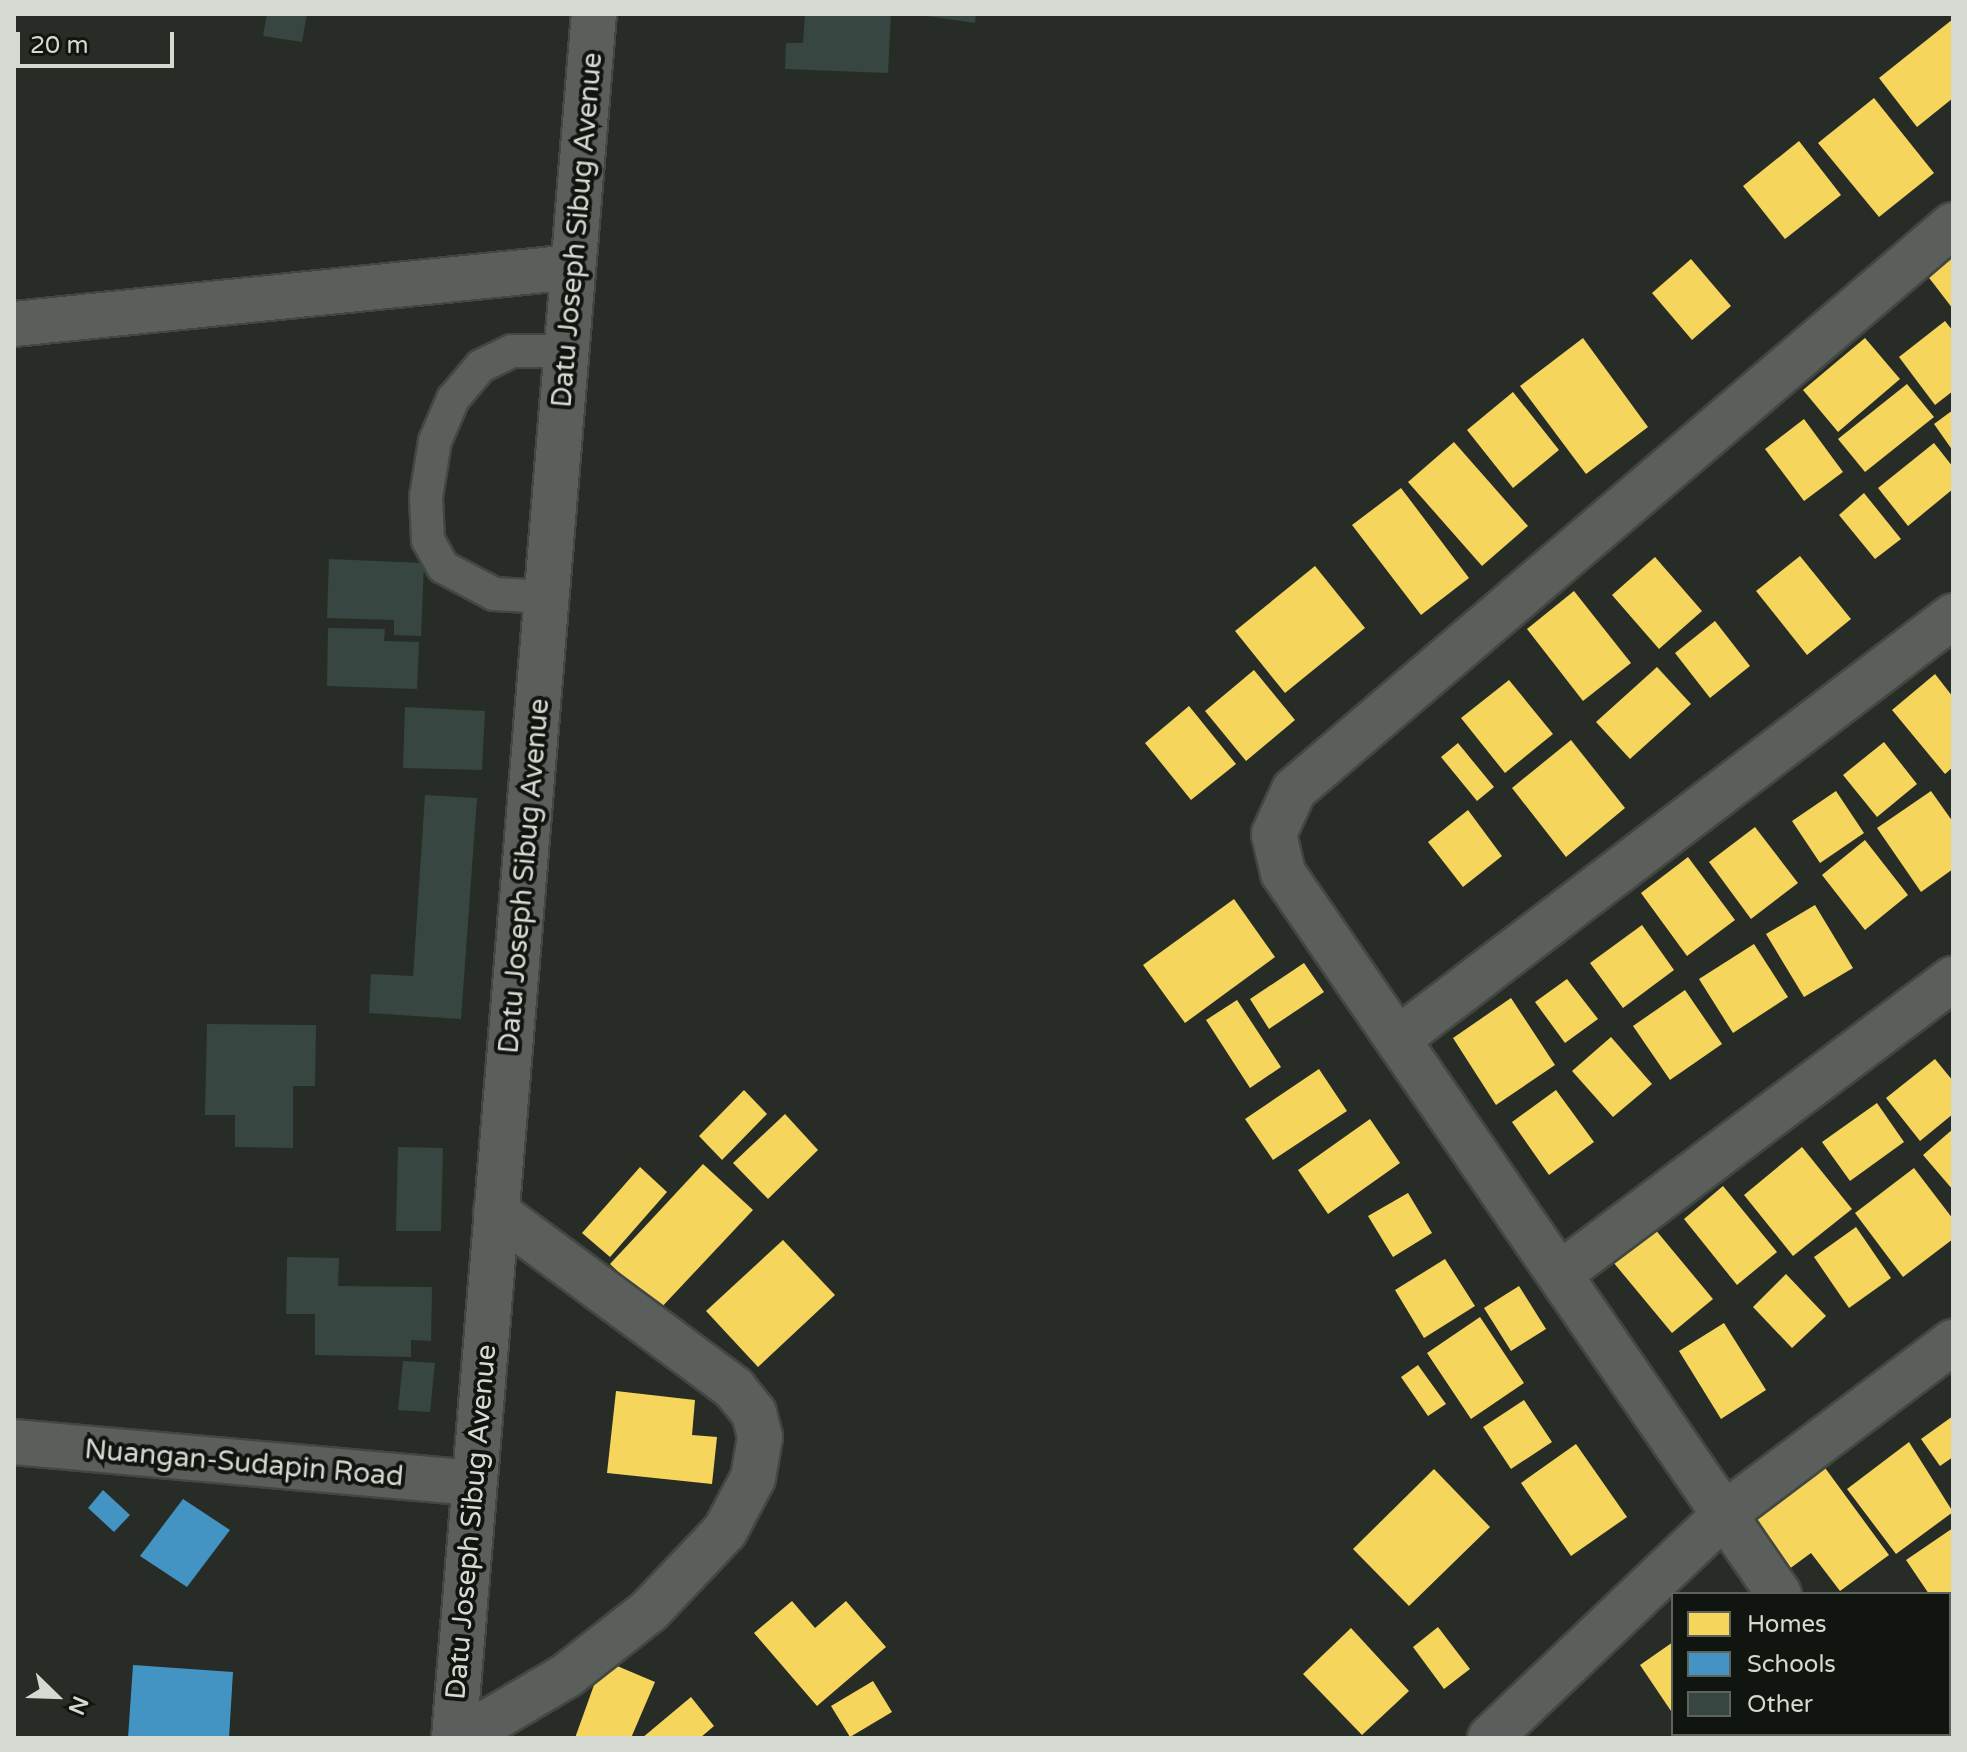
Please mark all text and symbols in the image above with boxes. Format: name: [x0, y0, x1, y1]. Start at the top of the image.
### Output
scale bar: [20, 16, 178, 66]
text: 20 m: [30, 31, 88, 60]
street label: Datu Joseph Sibug Avenue: [545, 51, 609, 409]
street label: Datu Joseph Sibug Avenue: [492, 697, 556, 1055]
street label: Datu Joseph Sibug Avenue: [439, 1343, 503, 1701]
street label: Nuangan-Sudapin Road: [83, 1432, 405, 1494]
legend: [1671, 1592, 1951, 1736]
text: Homes: [1747, 1610, 1827, 1639]
text: Schools: [1747, 1650, 1836, 1679]
north arrow: [16, 1656, 96, 1736]
text: Other: [1747, 1690, 1813, 1719]
text: N: [63, 1692, 94, 1719]

